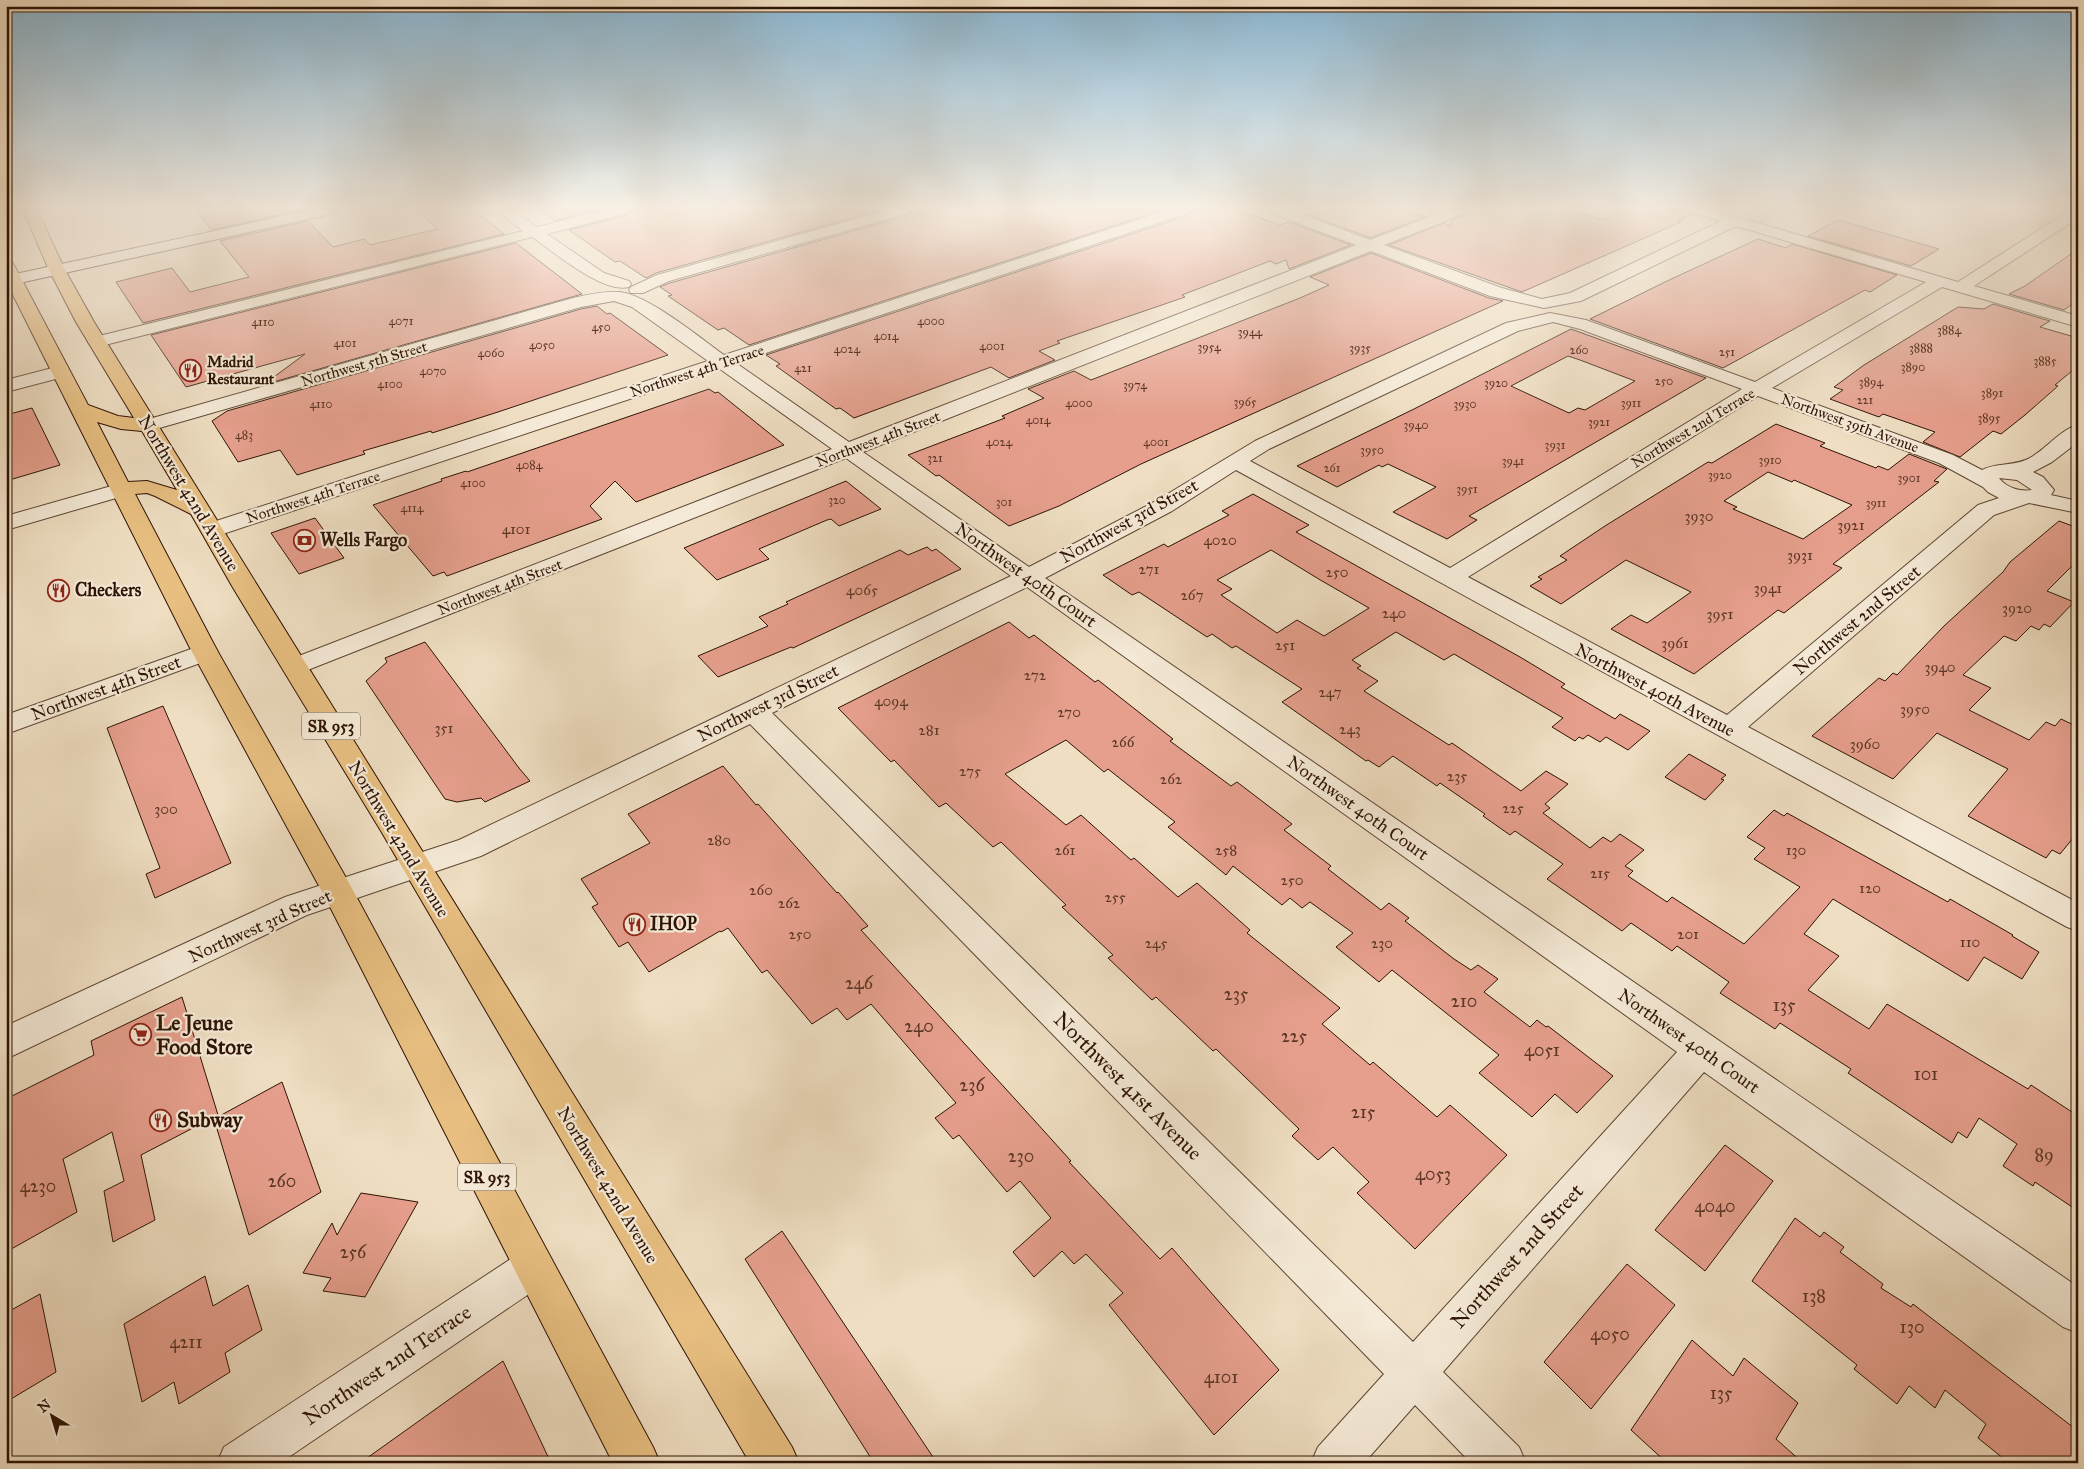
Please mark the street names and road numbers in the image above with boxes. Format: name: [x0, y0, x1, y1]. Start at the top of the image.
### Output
street label: Northwest 5th Street: [299, 337, 430, 391]
street label: Northwest 4th Terrace: [628, 341, 766, 401]
street label: Northwest 2nd Terrace: [1628, 384, 1758, 472]
street label: Northwest 39th Avenue: [1779, 390, 1921, 456]
street label: Northwest 4th Street: [813, 407, 943, 471]
street label: Northwest 42nd Avenue: [134, 411, 244, 575]
street label: Northwest 4th Terrace: [244, 467, 382, 527]
street label: Northwest 3rd Street: [1056, 474, 1202, 568]
street label: Northwest 40th Court: [951, 518, 1102, 633]
street label: Northwest 4th Street: [435, 555, 565, 619]
street label: Northwest 2nd Street: [1789, 560, 1926, 680]
street label: Northwest 40th Avenue: [1571, 639, 1739, 741]
street label: Northwest 4th Street: [28, 650, 185, 725]
street label: Northwest 3rd Street: [694, 659, 843, 747]
road number: SR 953: [302, 712, 360, 739]
street label: Northwest 40th Court: [1283, 751, 1434, 866]
street label: Northwest 42nd Avenue: [344, 757, 454, 921]
street label: Northwest 3rd Street: [185, 884, 336, 967]
street label: Northwest 40th Court: [1614, 984, 1765, 1099]
street label: Northwest 41st Avenue: [1048, 1006, 1208, 1166]
street label: Northwest 42nd Avenue: [553, 1103, 663, 1267]
road number: SR 953: [458, 1164, 516, 1190]
street label: Northwest 2nd Street: [1445, 1178, 1589, 1334]
street label: Northwest 2nd Terrace: [298, 1299, 476, 1431]

